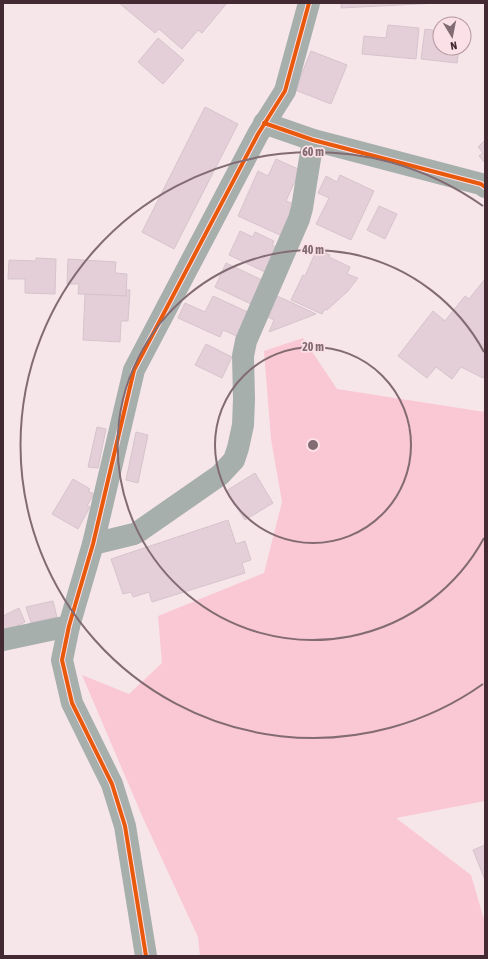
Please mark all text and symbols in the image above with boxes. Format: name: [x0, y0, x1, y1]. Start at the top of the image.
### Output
north arrow: [432, 16, 472, 56]
text: N: [449, 39, 458, 52]
text: 60 m: [302, 145, 324, 159]
text: 40 m: [301, 243, 324, 257]
text: 20 m: [302, 340, 324, 354]
centre of rings: [306, 438, 320, 452]

